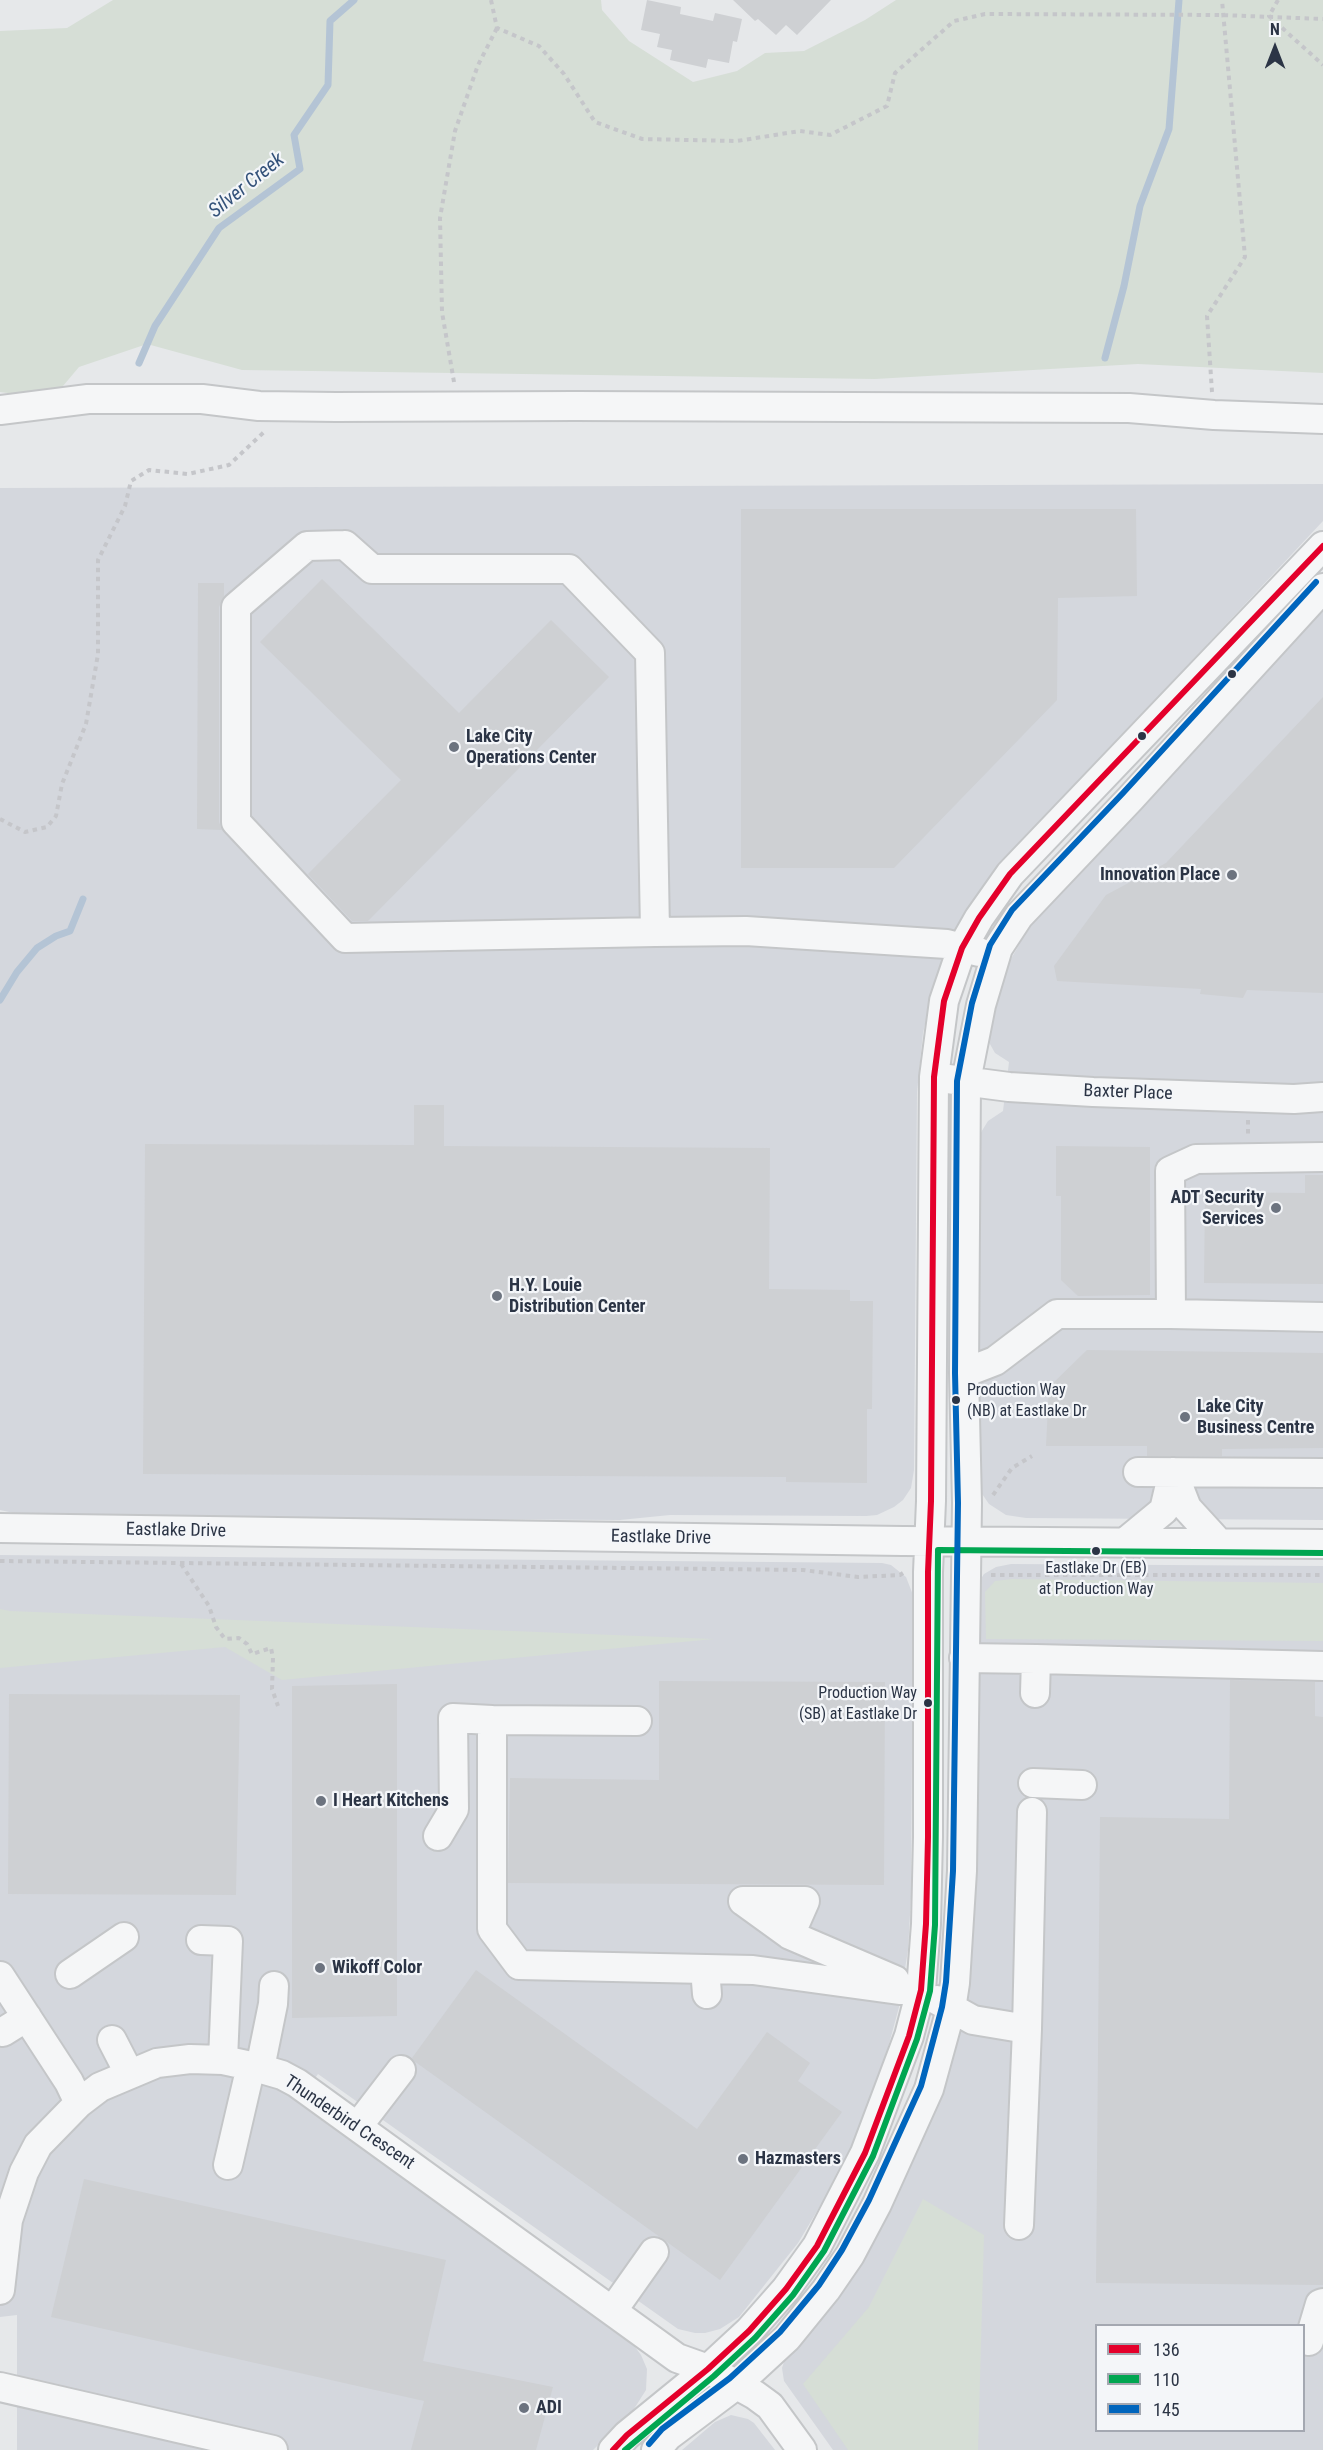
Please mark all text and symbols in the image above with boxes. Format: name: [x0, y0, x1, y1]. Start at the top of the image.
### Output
north arrow: [1245, 18, 1305, 78]
text: N: [1270, 20, 1280, 39]
water label: Silver Creek: [204, 148, 290, 224]
unlabelled marker: [1226, 668, 1238, 680]
place label: Lake City Operations Center: [466, 726, 597, 768]
unlabelled marker: [1136, 730, 1148, 742]
marker: Lake City Operations Center: [447, 740, 461, 754]
place label: Innovation Place: [1100, 864, 1220, 886]
marker: Innovation Place: [1225, 868, 1239, 882]
street label: Baxter Place: [1083, 1081, 1173, 1105]
place label: ADT Security Services: [1170, 1187, 1264, 1230]
marker: ADT Security Services: [1269, 1201, 1283, 1215]
place label: H.Y. Louie Distribution Center: [509, 1275, 645, 1318]
marker: H.Y. Louie Distribution Center: [490, 1289, 504, 1303]
place label: Production Way (NB) at Eastlake Dr: [967, 1381, 1087, 1419]
marker: Production Way (NB) at Eastlake Dr: [950, 1394, 962, 1406]
place label: Lake City Business Centre: [1197, 1396, 1314, 1438]
marker: Lake City Business Centre: [1178, 1410, 1192, 1424]
street label: Eastlake Drive: [126, 1519, 226, 1543]
street label: Eastlake Drive: [611, 1526, 711, 1550]
marker: Eastlake Dr (EB) at Production Way: [1090, 1545, 1102, 1557]
place label: Eastlake Dr (EB) at Production Way: [1039, 1559, 1153, 1597]
place label: Production Way (SB) at Eastlake Dr: [799, 1684, 917, 1722]
marker: Production Way (SB) at Eastlake Dr: [922, 1697, 934, 1709]
place label: I Heart Kitchens: [333, 1790, 449, 1812]
marker: I Heart Kitchens: [314, 1794, 328, 1808]
place label: Wikoff Color: [332, 1957, 422, 1979]
marker: Wikoff Color: [313, 1961, 327, 1975]
street label: Thunderbird Crescent: [280, 2071, 418, 2175]
place label: Hazmasters: [755, 2148, 841, 2170]
marker: Hazmasters: [736, 2152, 750, 2166]
legend: [1095, 2324, 1305, 2432]
text: 136: [1153, 2339, 1180, 2360]
text: 110: [1153, 2369, 1180, 2390]
place label: ADI: [536, 2397, 562, 2419]
text: 145: [1153, 2399, 1180, 2420]
marker: ADI: [517, 2401, 531, 2415]

